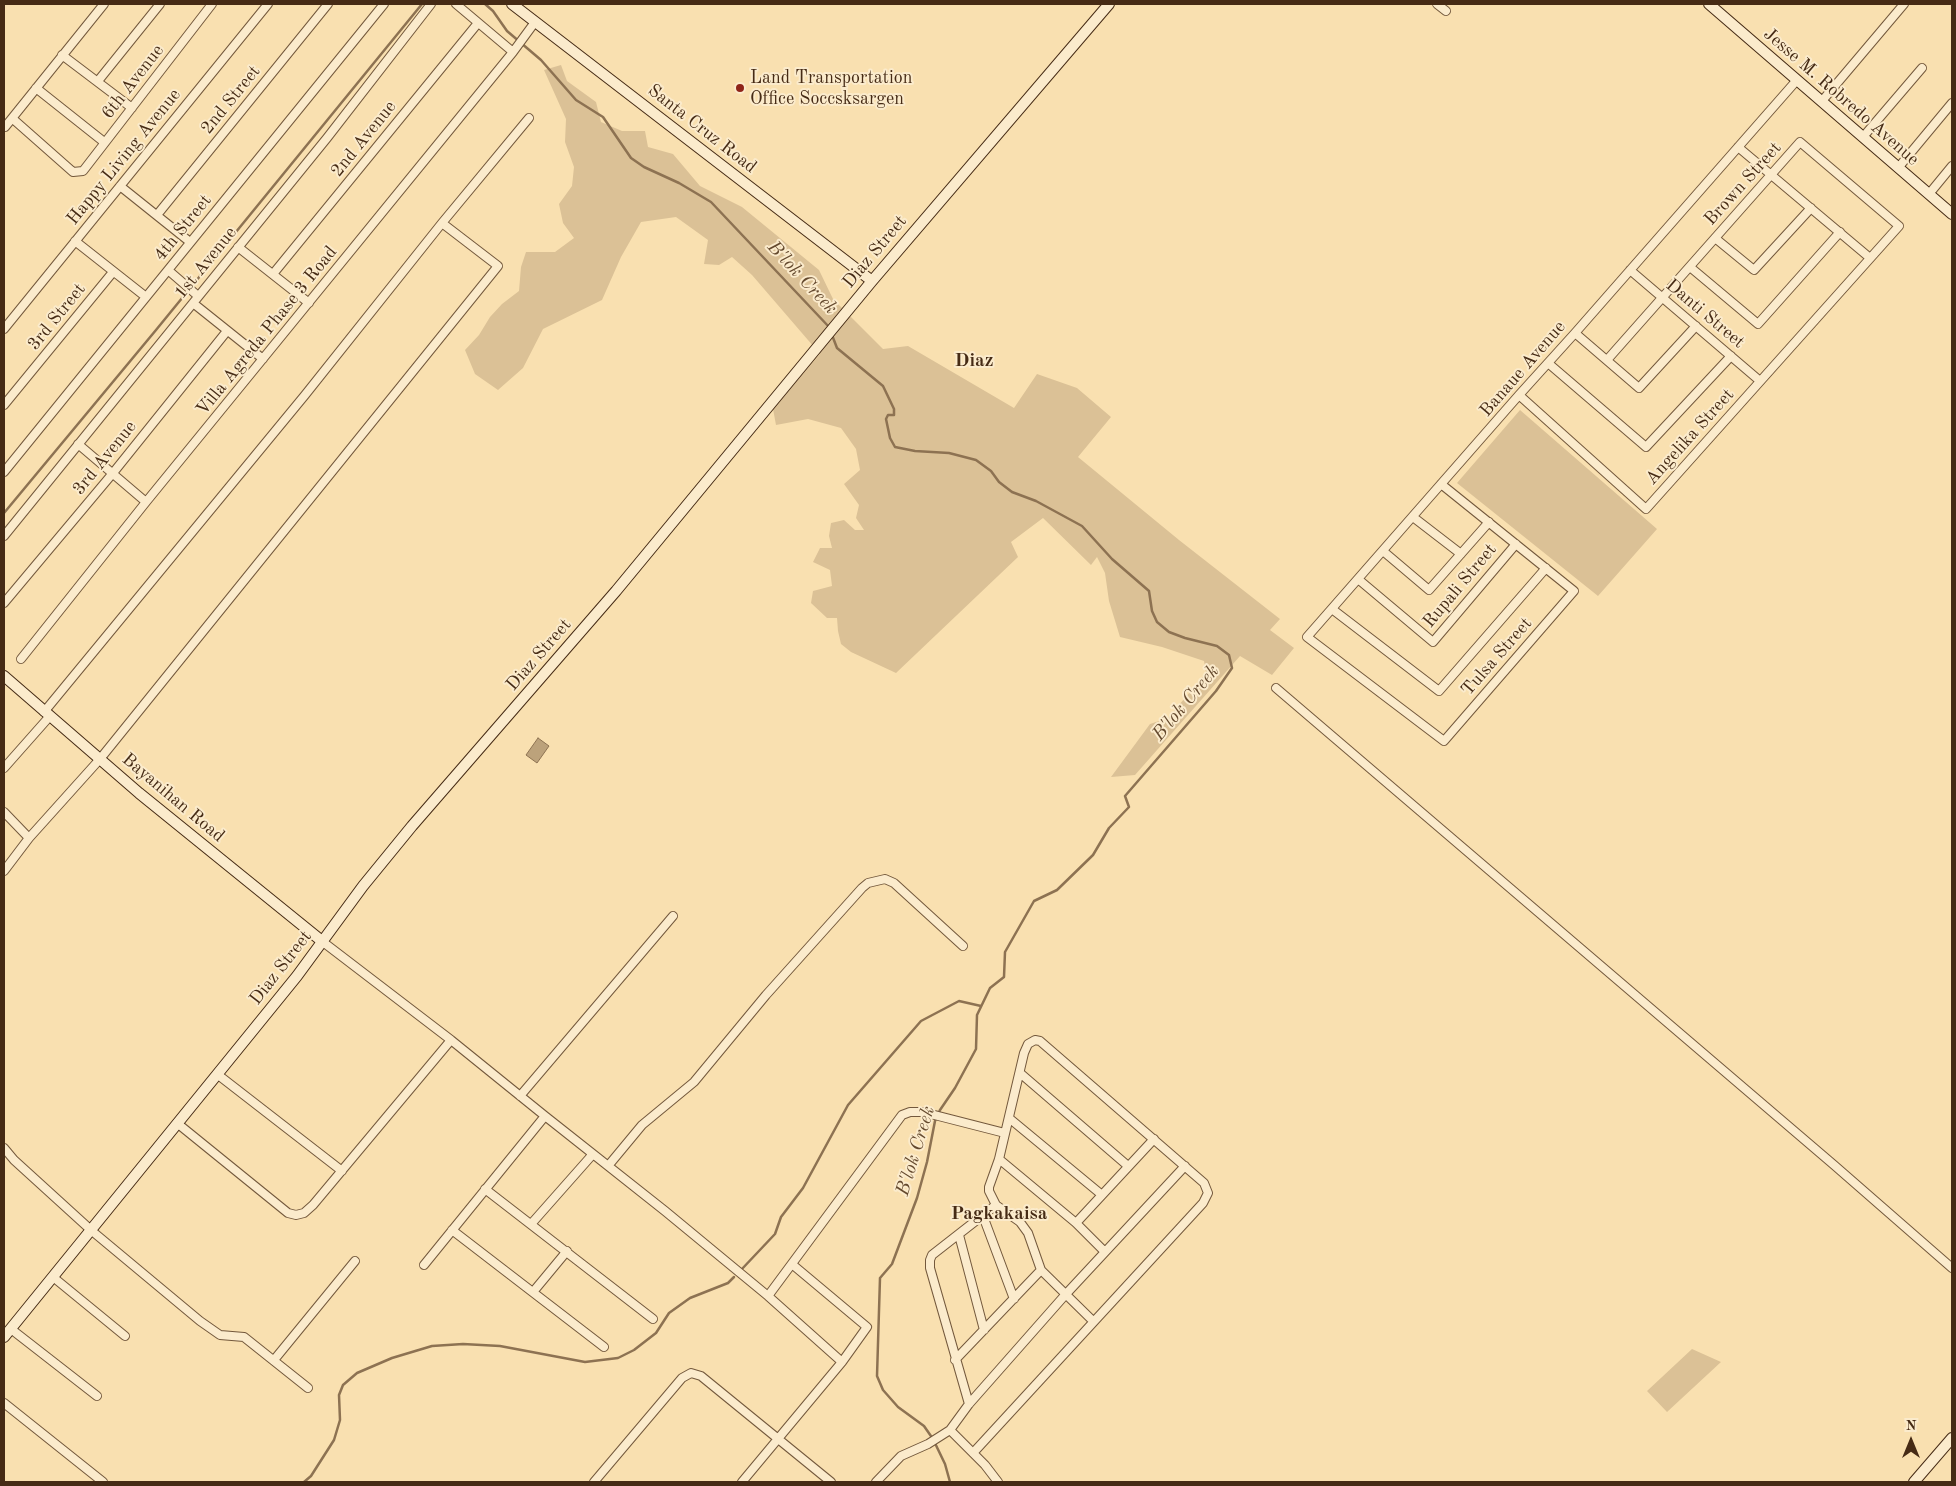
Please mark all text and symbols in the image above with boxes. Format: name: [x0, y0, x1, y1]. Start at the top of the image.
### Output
street label: Jesse M. Robredo Avenue: [1759, 23, 1923, 171]
street label: 6th Avenue: [97, 40, 169, 124]
street label: 2nd Street: [197, 61, 265, 139]
place label: Land Transportation Office Soccsksargen: [750, 67, 912, 110]
street label: Santa Cruz Road: [643, 80, 761, 178]
marker: Land Transportation Office Soccsksargen: [734, 82, 746, 94]
street label: Happy Living Avenue: [62, 84, 186, 230]
street label: 2nd Avenue: [327, 97, 401, 181]
street label: Brown Street: [1700, 138, 1786, 230]
street label: 4th Street: [150, 190, 216, 266]
street label: Diaz Street: [838, 211, 912, 293]
street label: 1st Avenue: [170, 222, 242, 304]
water label: B'lok Creek: [762, 236, 842, 320]
street label: Villa Agreda Phase 3 Road: [192, 242, 342, 420]
street label: Danti Street: [1661, 275, 1749, 353]
street label: 3rd Street: [23, 279, 91, 355]
street label: Banaue Avenue: [1475, 317, 1571, 421]
district label: Diaz: [955, 350, 993, 372]
street label: Angelika Street: [1641, 384, 1739, 490]
street label: 3rd Avenue: [68, 416, 142, 500]
street label: Rupali Street: [1419, 540, 1501, 632]
street label: Tulsa Street: [1457, 613, 1537, 701]
street label: Diaz Street: [502, 615, 576, 695]
water label: B'lok Creek: [1148, 660, 1224, 746]
street label: Bayanihan Road: [117, 749, 229, 847]
street label: Diaz Street: [245, 927, 317, 1009]
water label: B'lok Creek: [892, 1103, 940, 1199]
district label: Pagkakaisa: [951, 1203, 1047, 1225]
north arrow: [1886, 1416, 1936, 1466]
text: N: [1906, 1419, 1916, 1433]

